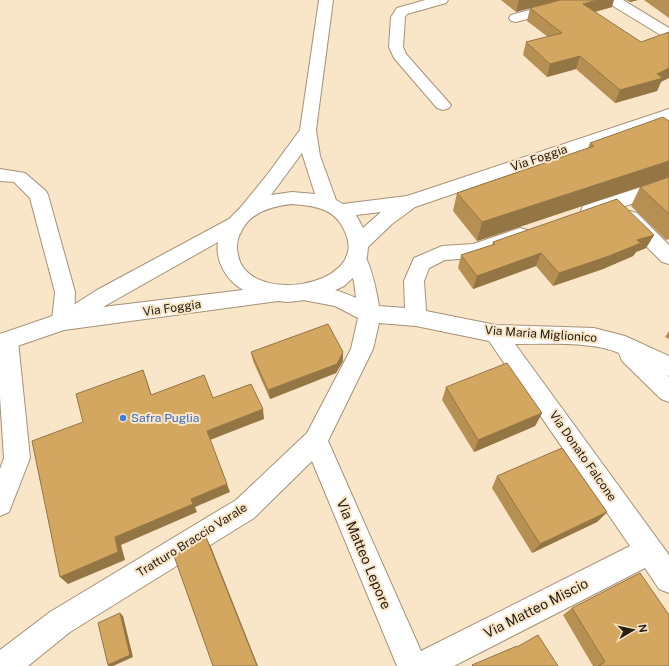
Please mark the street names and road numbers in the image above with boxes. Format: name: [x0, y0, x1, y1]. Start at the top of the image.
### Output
street label: Via Foggia: [509, 142, 569, 174]
street label: Via Foggia: [142, 297, 202, 319]
street label: Via Maria Miglionico: [484, 323, 598, 345]
street label: Via Donato Falcone: [547, 408, 620, 504]
street label: Via Matteo Lepore: [334, 496, 394, 612]
street label: Tratturo Braccio Varale: [134, 500, 250, 580]
street label: Via Matteo Miscio: [481, 575, 591, 641]

